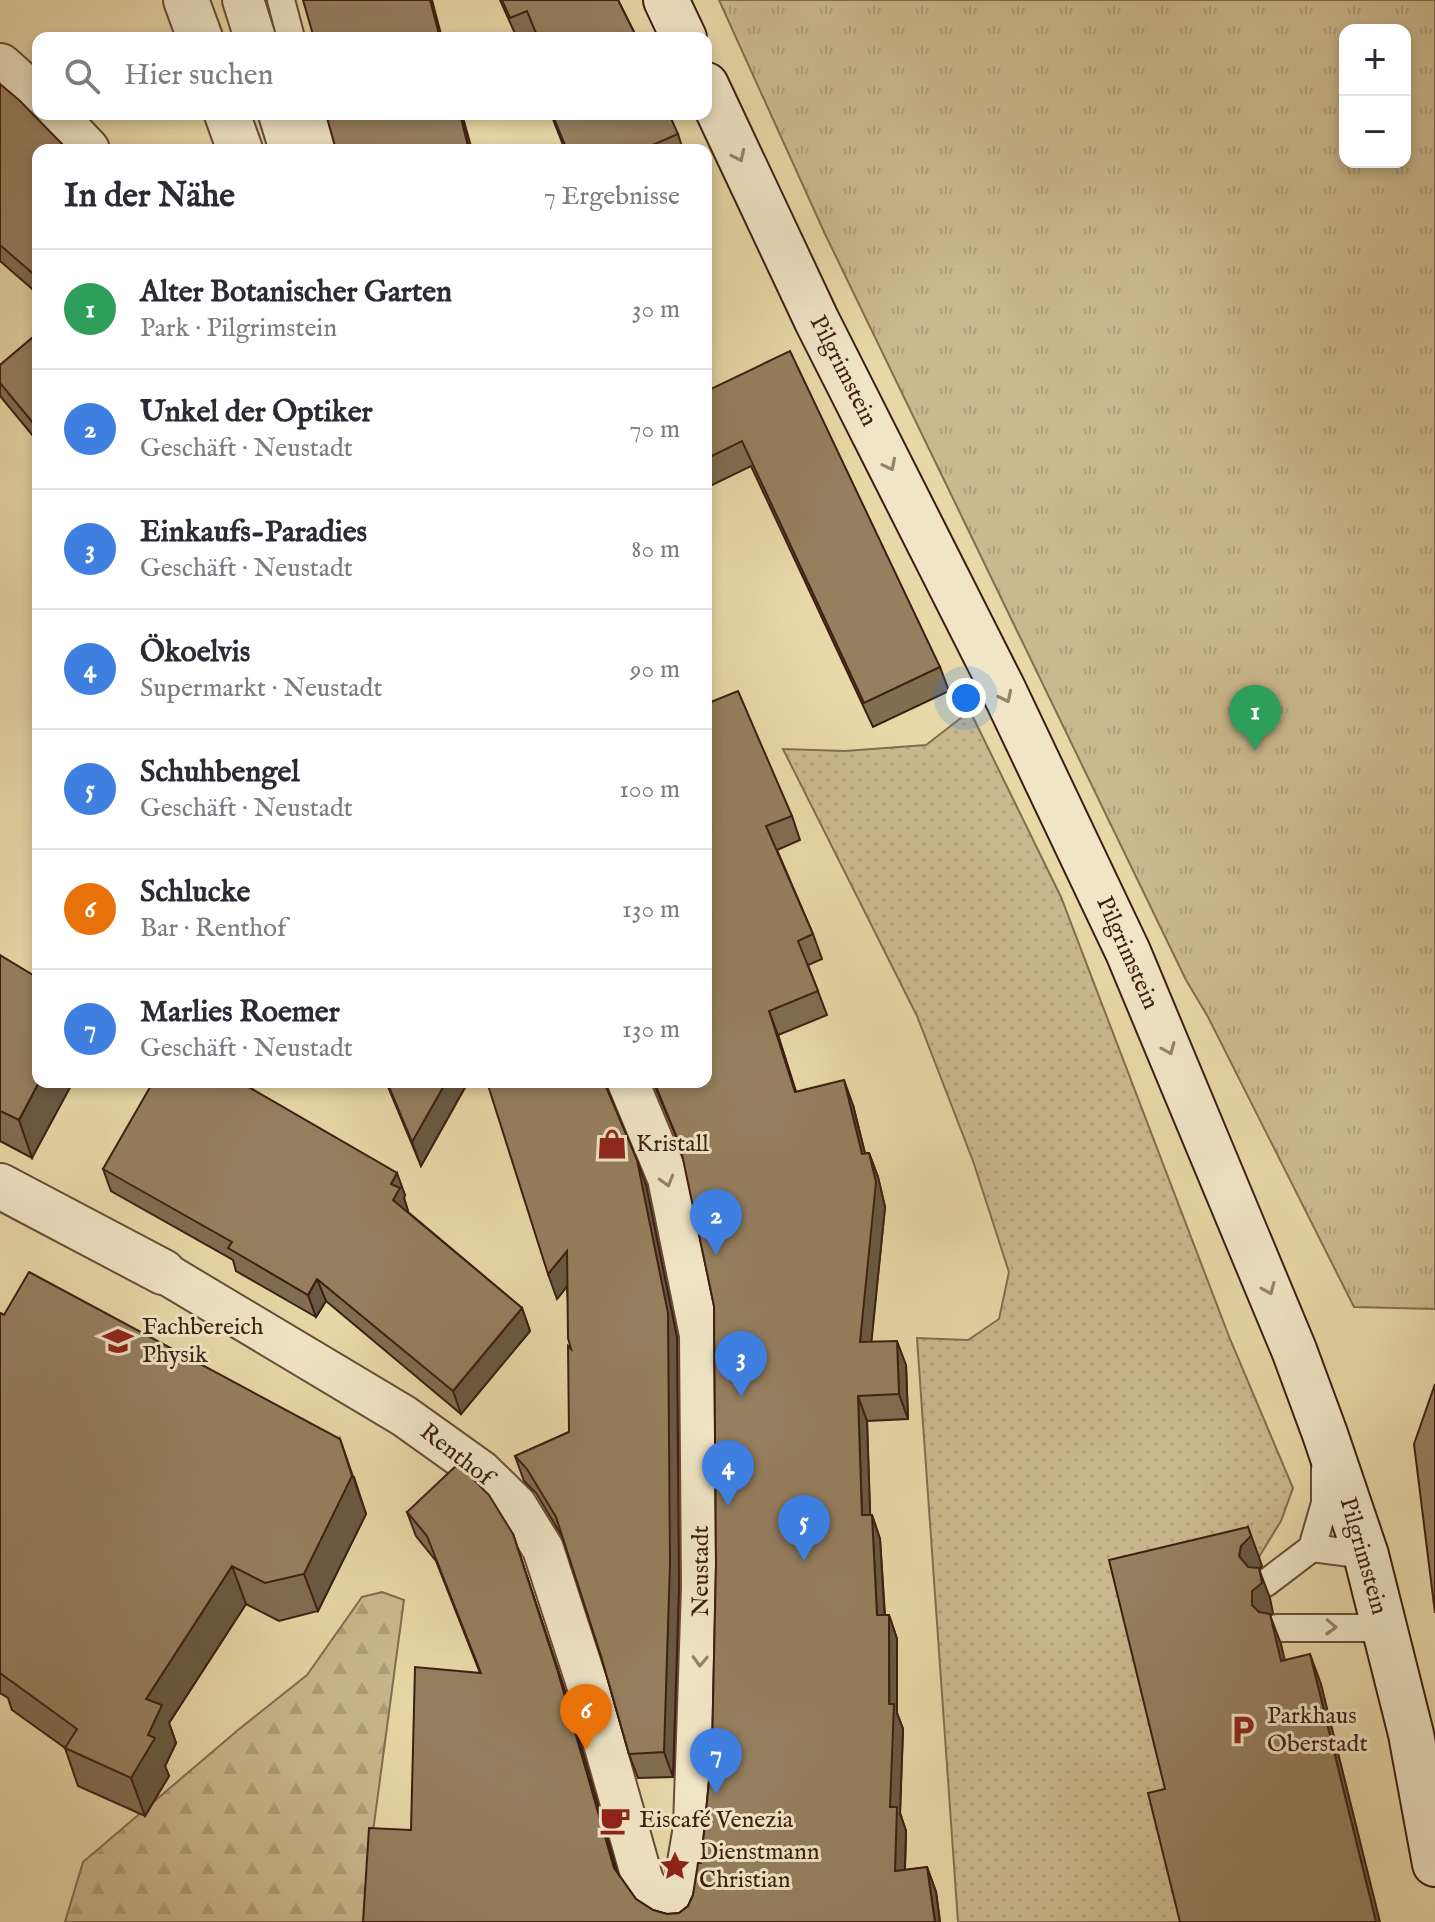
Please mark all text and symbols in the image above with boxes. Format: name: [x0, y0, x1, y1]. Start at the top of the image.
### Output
map controls: [1339, 24, 1411, 168]
button: +: [1339, 24, 1411, 96]
search box: [32, 32, 712, 120]
icon: search: [60, 54, 104, 98]
text: Hier suchen: [124, 57, 274, 95]
button: −: [1339, 96, 1411, 168]
one-way arrow: [729, 147, 745, 162]
text: In der Nähe: [64, 175, 235, 218]
text: 7 Ergebnisse: [544, 180, 680, 213]
text: Alter Botanischer Garten: [140, 274, 452, 312]
text: 1: [85, 293, 95, 326]
text: 30 m: [632, 293, 680, 326]
street label: Pilgrimstein: [802, 310, 884, 432]
text: Park · Pilgrimstein: [140, 312, 337, 345]
text: Unkel der Optiker: [140, 394, 372, 432]
text: 2: [84, 413, 96, 446]
text: 70 m: [629, 413, 680, 446]
text: Geschäft · Neustadt: [140, 432, 353, 465]
one-way arrow: [880, 456, 896, 471]
text: Einkaufs-Paradies: [140, 514, 367, 552]
text: 3: [85, 533, 95, 566]
text: 80 m: [631, 533, 680, 566]
text: Geschäft · Neustadt: [140, 552, 353, 585]
text: Ökoelvis: [140, 634, 250, 672]
text: 4: [84, 653, 96, 686]
text: 90 m: [630, 653, 680, 686]
text: Supermarkt · Neustadt: [140, 672, 382, 705]
your location: [946, 678, 986, 718]
pin: 1: [1229, 685, 1281, 751]
one-way arrow: [996, 689, 1012, 704]
text: Schuhbengel: [140, 754, 300, 792]
text: 5: [85, 773, 95, 806]
text: 100 m: [619, 773, 680, 806]
text: Geschäft · Neustadt: [140, 792, 353, 825]
text: Schlucke: [140, 874, 250, 912]
street label: Pilgrimstein: [1088, 892, 1166, 1015]
text: 6: [85, 893, 95, 926]
text: 130 m: [622, 893, 680, 926]
text: Bar · Renthof: [140, 912, 286, 945]
text: Marlies Roemer: [140, 994, 340, 1032]
text: 7: [84, 1013, 96, 1046]
text: 130 m: [622, 1013, 680, 1046]
text: Geschäft · Neustadt: [140, 1032, 353, 1065]
one-way arrow: [1159, 1041, 1175, 1056]
shop icon: Kristall: [595, 1127, 629, 1161]
place label: Kristall: [636, 1129, 709, 1160]
one-way arrow: [658, 1173, 674, 1187]
pin: 2: [690, 1189, 742, 1255]
one-way arrow: [1259, 1281, 1275, 1296]
place label: Fachbereich Physik: [142, 1312, 264, 1371]
school or university icon: Fachbereich Physik: [101, 1324, 135, 1358]
pin: 3: [715, 1331, 767, 1397]
street label: Renthof: [413, 1417, 502, 1496]
pin: 4: [702, 1440, 754, 1506]
street label: Pilgrimstein: [1331, 1494, 1395, 1618]
pin: 5: [778, 1495, 830, 1561]
street label: Neustadt: [686, 1525, 717, 1617]
one-way arrow: [1325, 1618, 1338, 1635]
one-way arrow: [691, 1655, 708, 1668]
pin: 6: [560, 1684, 612, 1750]
place label: Parkhaus Oberstadt: [1267, 1701, 1368, 1760]
parking icon: Parkhaus Oberstadt: [1226, 1713, 1260, 1747]
pin: 7: [690, 1728, 742, 1794]
cafe icon: Eiscafé Venezia: [598, 1803, 632, 1837]
place label: Eiscafé Venezia: [639, 1805, 794, 1836]
place label: Dienstmann Christian: [699, 1837, 820, 1896]
place icon: Dienstmann Christian: [658, 1849, 692, 1883]

